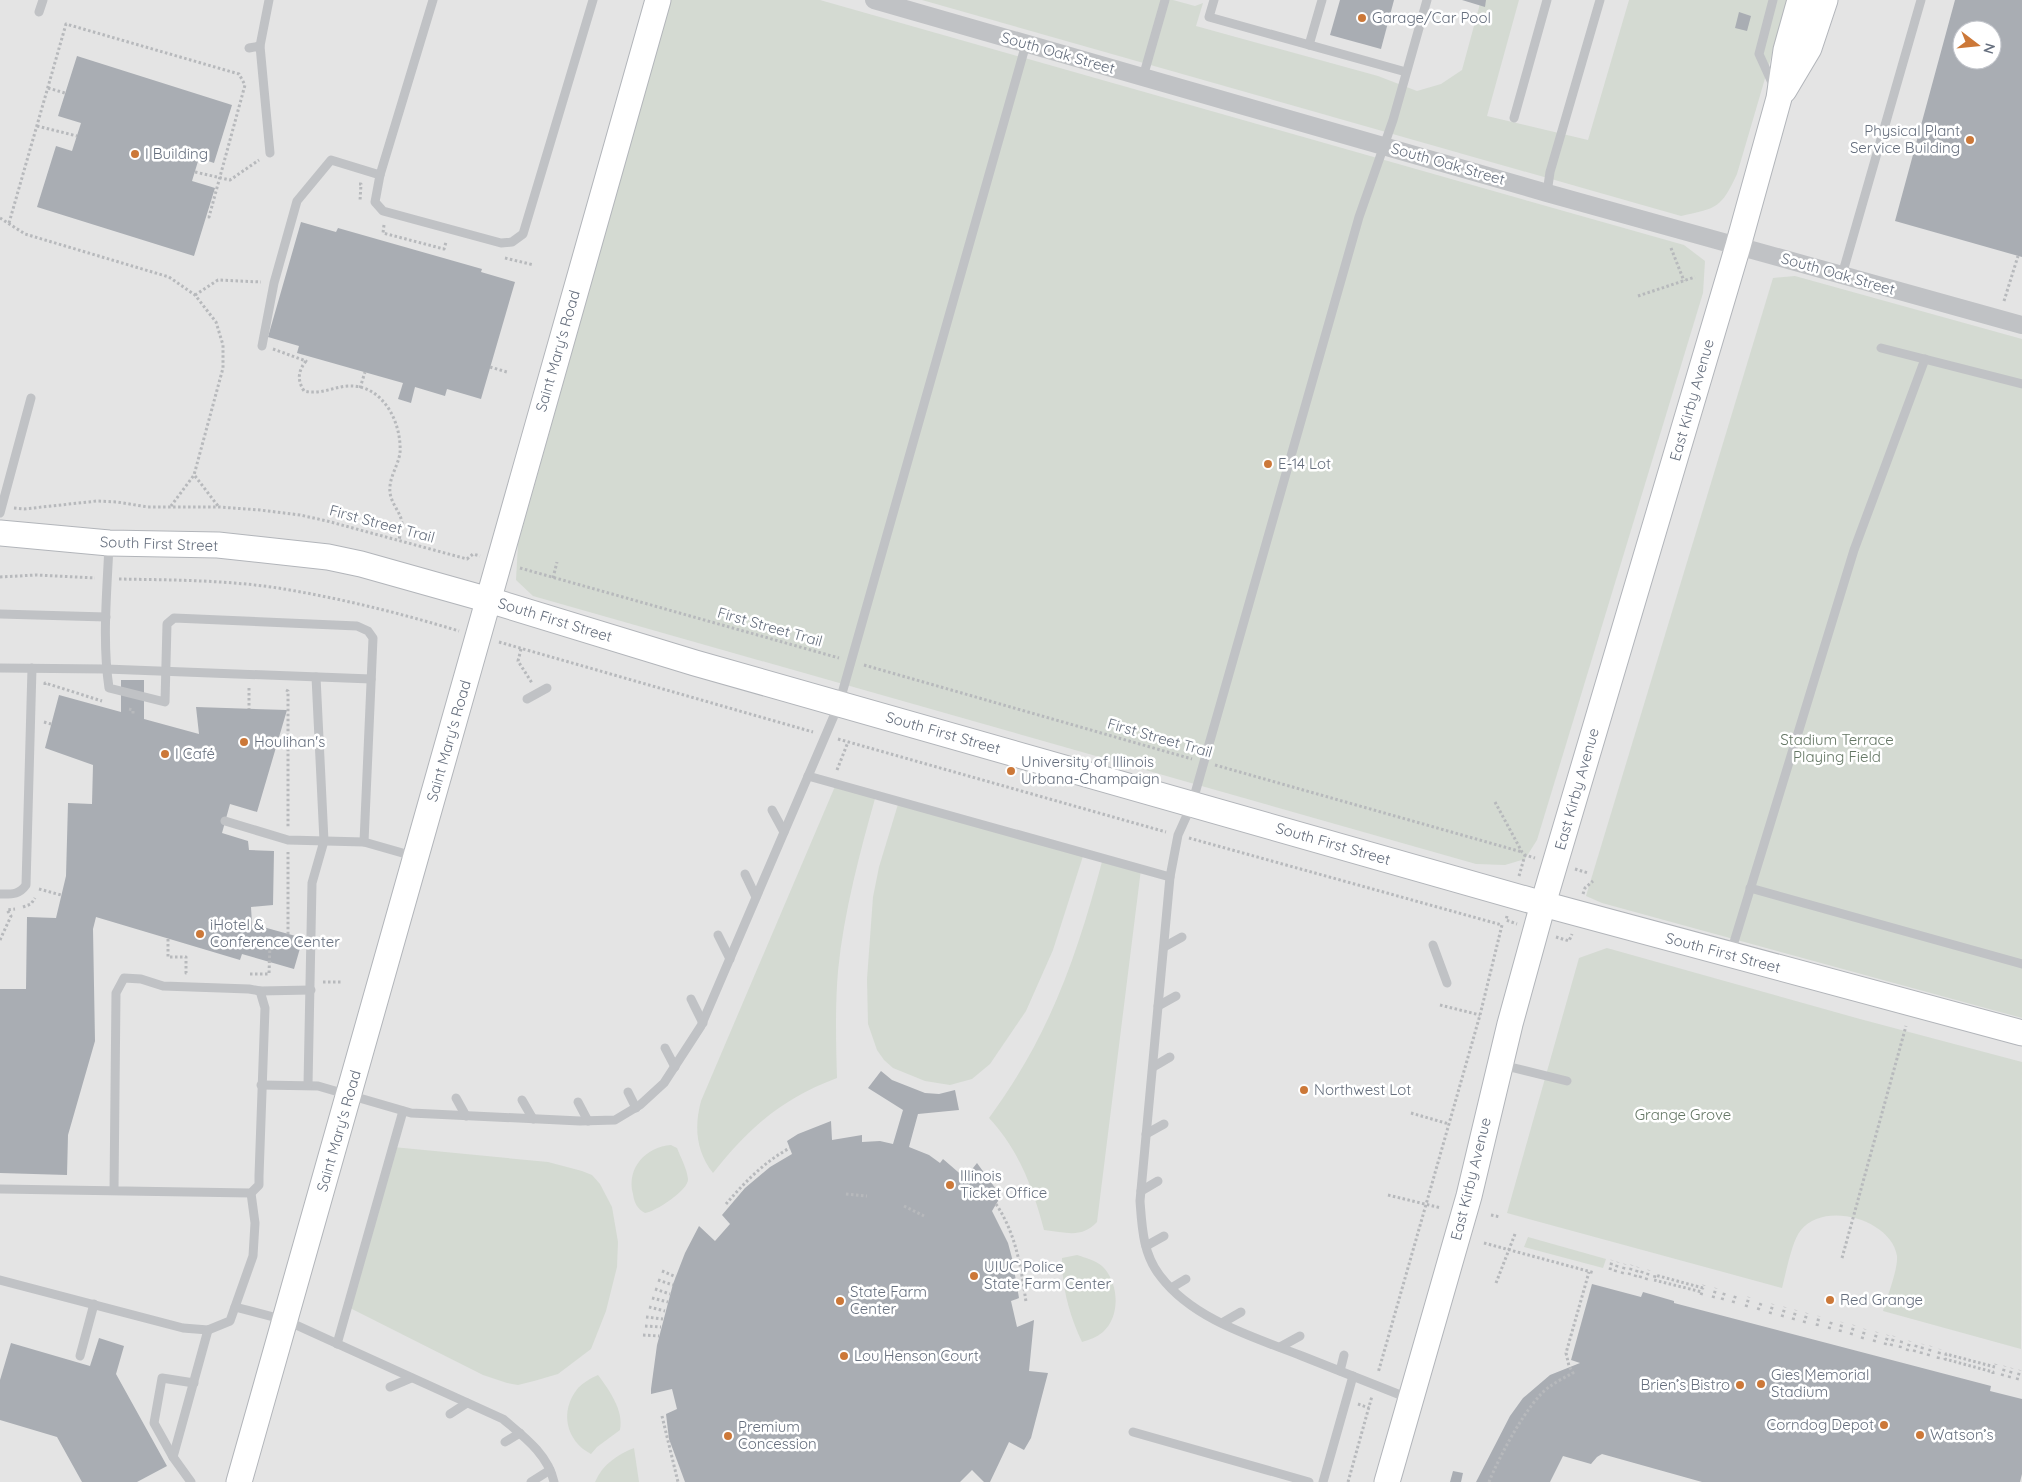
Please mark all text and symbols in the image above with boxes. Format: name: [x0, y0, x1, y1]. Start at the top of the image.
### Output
place label: Garage/Car Pool: [1372, 8, 1491, 27]
marker: Garage/Car Pool: [1356, 12, 1368, 24]
north arrow: [1952, 20, 2002, 70]
street label: South Oak Street: [999, 27, 1117, 78]
text: N: [1979, 41, 2000, 56]
place label: Physical Plant Service Building: [1850, 121, 1960, 157]
marker: Physical Plant Service Building: [1964, 134, 1976, 146]
street label: South Oak Street: [1389, 138, 1507, 189]
place label: I Building: [145, 144, 208, 163]
marker: I Building: [129, 148, 141, 160]
street label: South Oak Street: [1779, 248, 1897, 299]
street label: Saint Mary's Road: [531, 288, 584, 414]
street label: East Kirby Avenue: [1665, 337, 1718, 463]
place label: E-14 Lot: [1278, 454, 1331, 473]
marker: E-14 Lot: [1262, 458, 1274, 470]
street label: First Street Trail: [327, 500, 437, 547]
street label: South First Street: [100, 532, 219, 555]
street label: South First Street: [496, 593, 615, 646]
street label: First Street Trail: [715, 602, 825, 651]
street label: Saint Mary's Road: [422, 678, 475, 804]
street label: South First Street: [884, 707, 1003, 758]
street label: First Street Trail: [1105, 713, 1215, 762]
street label: East Kirby Avenue: [1550, 726, 1603, 852]
park label: Stadium Terrace Playing Field: [1780, 730, 1894, 766]
place label: Houlihan's: [254, 732, 325, 751]
marker: Houlihan's: [238, 736, 250, 748]
place label: I Café: [175, 744, 215, 763]
marker: I Café: [159, 748, 171, 760]
place label: University of Illinois Urbana-Champaign: [1021, 752, 1160, 788]
marker: University of Illinois Urbana-Champaign: [1005, 765, 1017, 777]
street label: South First Street: [1274, 818, 1393, 869]
place label: iHotel & Conference Center: [210, 915, 340, 951]
marker: iHotel & Conference Center: [194, 928, 206, 940]
street label: South First Street: [1663, 928, 1783, 977]
street label: Saint Mary's Road: [312, 1068, 365, 1194]
place label: Northwest Lot: [1314, 1080, 1411, 1099]
marker: Northwest Lot: [1298, 1084, 1310, 1096]
park label: Grange Grove: [1635, 1105, 1731, 1124]
street label: East Kirby Avenue: [1446, 1115, 1495, 1242]
place label: Illinois Ticket Office: [960, 1166, 1047, 1202]
marker: Illinois Ticket Office: [944, 1179, 956, 1191]
place label: UIUC Police State Farm Center: [984, 1257, 1111, 1293]
marker: UIUC Police State Farm Center: [968, 1270, 980, 1282]
place label: State Farm Center: [850, 1282, 927, 1318]
place label: Red Grange: [1840, 1290, 1923, 1309]
marker: Red Grange: [1824, 1294, 1836, 1306]
marker: State Farm Center: [834, 1295, 846, 1307]
place label: Lou Henson Court: [854, 1346, 979, 1365]
marker: Lou Henson Court: [838, 1350, 850, 1362]
place label: Gies Memorial Stadium: [1771, 1365, 1869, 1401]
place label: Brien’s Bistro: [1640, 1375, 1730, 1394]
marker: Gies Memorial Stadium: [1755, 1378, 1767, 1390]
marker: Brien’s Bistro: [1734, 1379, 1746, 1391]
place label: Corndog Depot: [1766, 1415, 1874, 1434]
place label: Premium Concession: [738, 1417, 817, 1453]
marker: Corndog Depot: [1878, 1419, 1890, 1431]
place label: Watson’s: [1930, 1425, 1994, 1444]
marker: Watson’s: [1914, 1429, 1926, 1441]
marker: Premium Concession: [722, 1430, 734, 1442]

